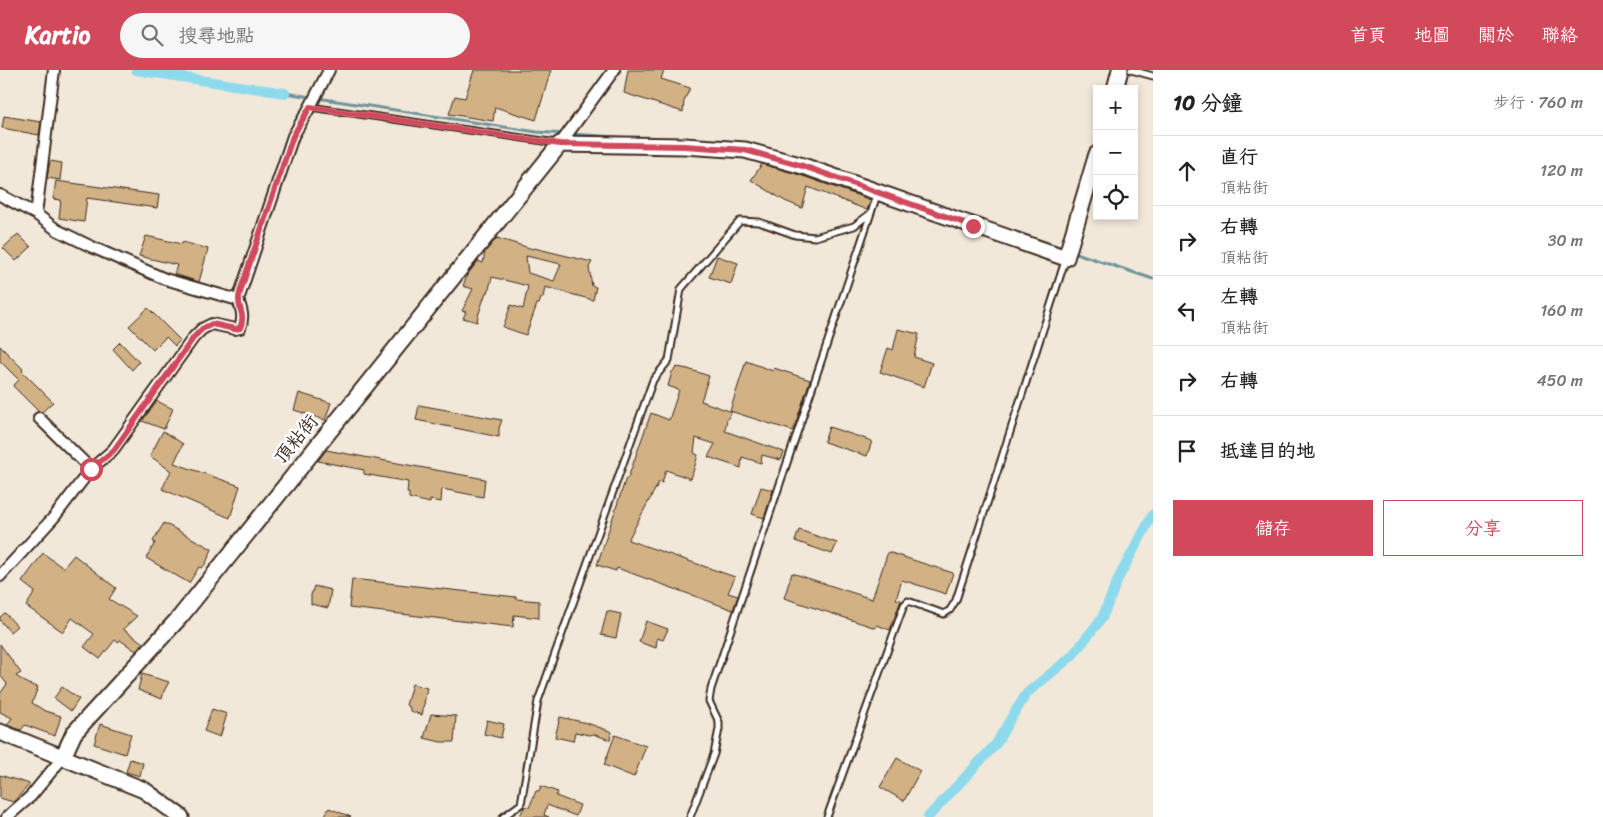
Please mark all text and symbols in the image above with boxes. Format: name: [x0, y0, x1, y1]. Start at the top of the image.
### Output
search box: [120, 13, 470, 58]
text: Kartio: [25, 14, 90, 56]
text: 搜尋地點: [178, 19, 255, 52]
text: 首頁: [1350, 19, 1386, 51]
text: 地圖: [1414, 19, 1450, 51]
text: 關於: [1478, 19, 1514, 51]
text: 聯絡: [1542, 19, 1578, 51]
icon: search: [138, 21, 166, 49]
text: 10 分鐘: [1173, 84, 1243, 122]
map controls: [1093, 85, 1138, 220]
button: +: [1093, 85, 1138, 130]
text: 步行 · 760 m: [1494, 88, 1583, 117]
button: −: [1093, 130, 1138, 175]
text: 直行: [1220, 140, 1258, 173]
text: 120 m: [1540, 156, 1583, 185]
icon: ahead: [1173, 157, 1201, 185]
text: 頂粘街: [1220, 173, 1268, 202]
button: locate: [1093, 175, 1138, 220]
text: 右轉: [1220, 210, 1258, 243]
route end: [962, 215, 985, 238]
text: 30 m: [1548, 226, 1583, 255]
icon: right: [1173, 227, 1201, 255]
text: 頂粘街: [1220, 243, 1268, 272]
text: 左轉: [1220, 280, 1258, 313]
text: 160 m: [1540, 296, 1583, 325]
icon: left: [1173, 297, 1201, 325]
text: 頂粘街: [1220, 313, 1268, 342]
text: 右轉: [1220, 364, 1258, 397]
text: 450 m: [1537, 366, 1583, 395]
icon: right: [1173, 367, 1201, 395]
street label: 頂粘街: [265, 406, 327, 472]
text: 抵達目的地: [1220, 434, 1315, 467]
icon: arrive: [1173, 437, 1201, 465]
route start: [80, 458, 103, 481]
button: 儲存: [1173, 500, 1373, 556]
button: 分享: [1383, 500, 1583, 556]

